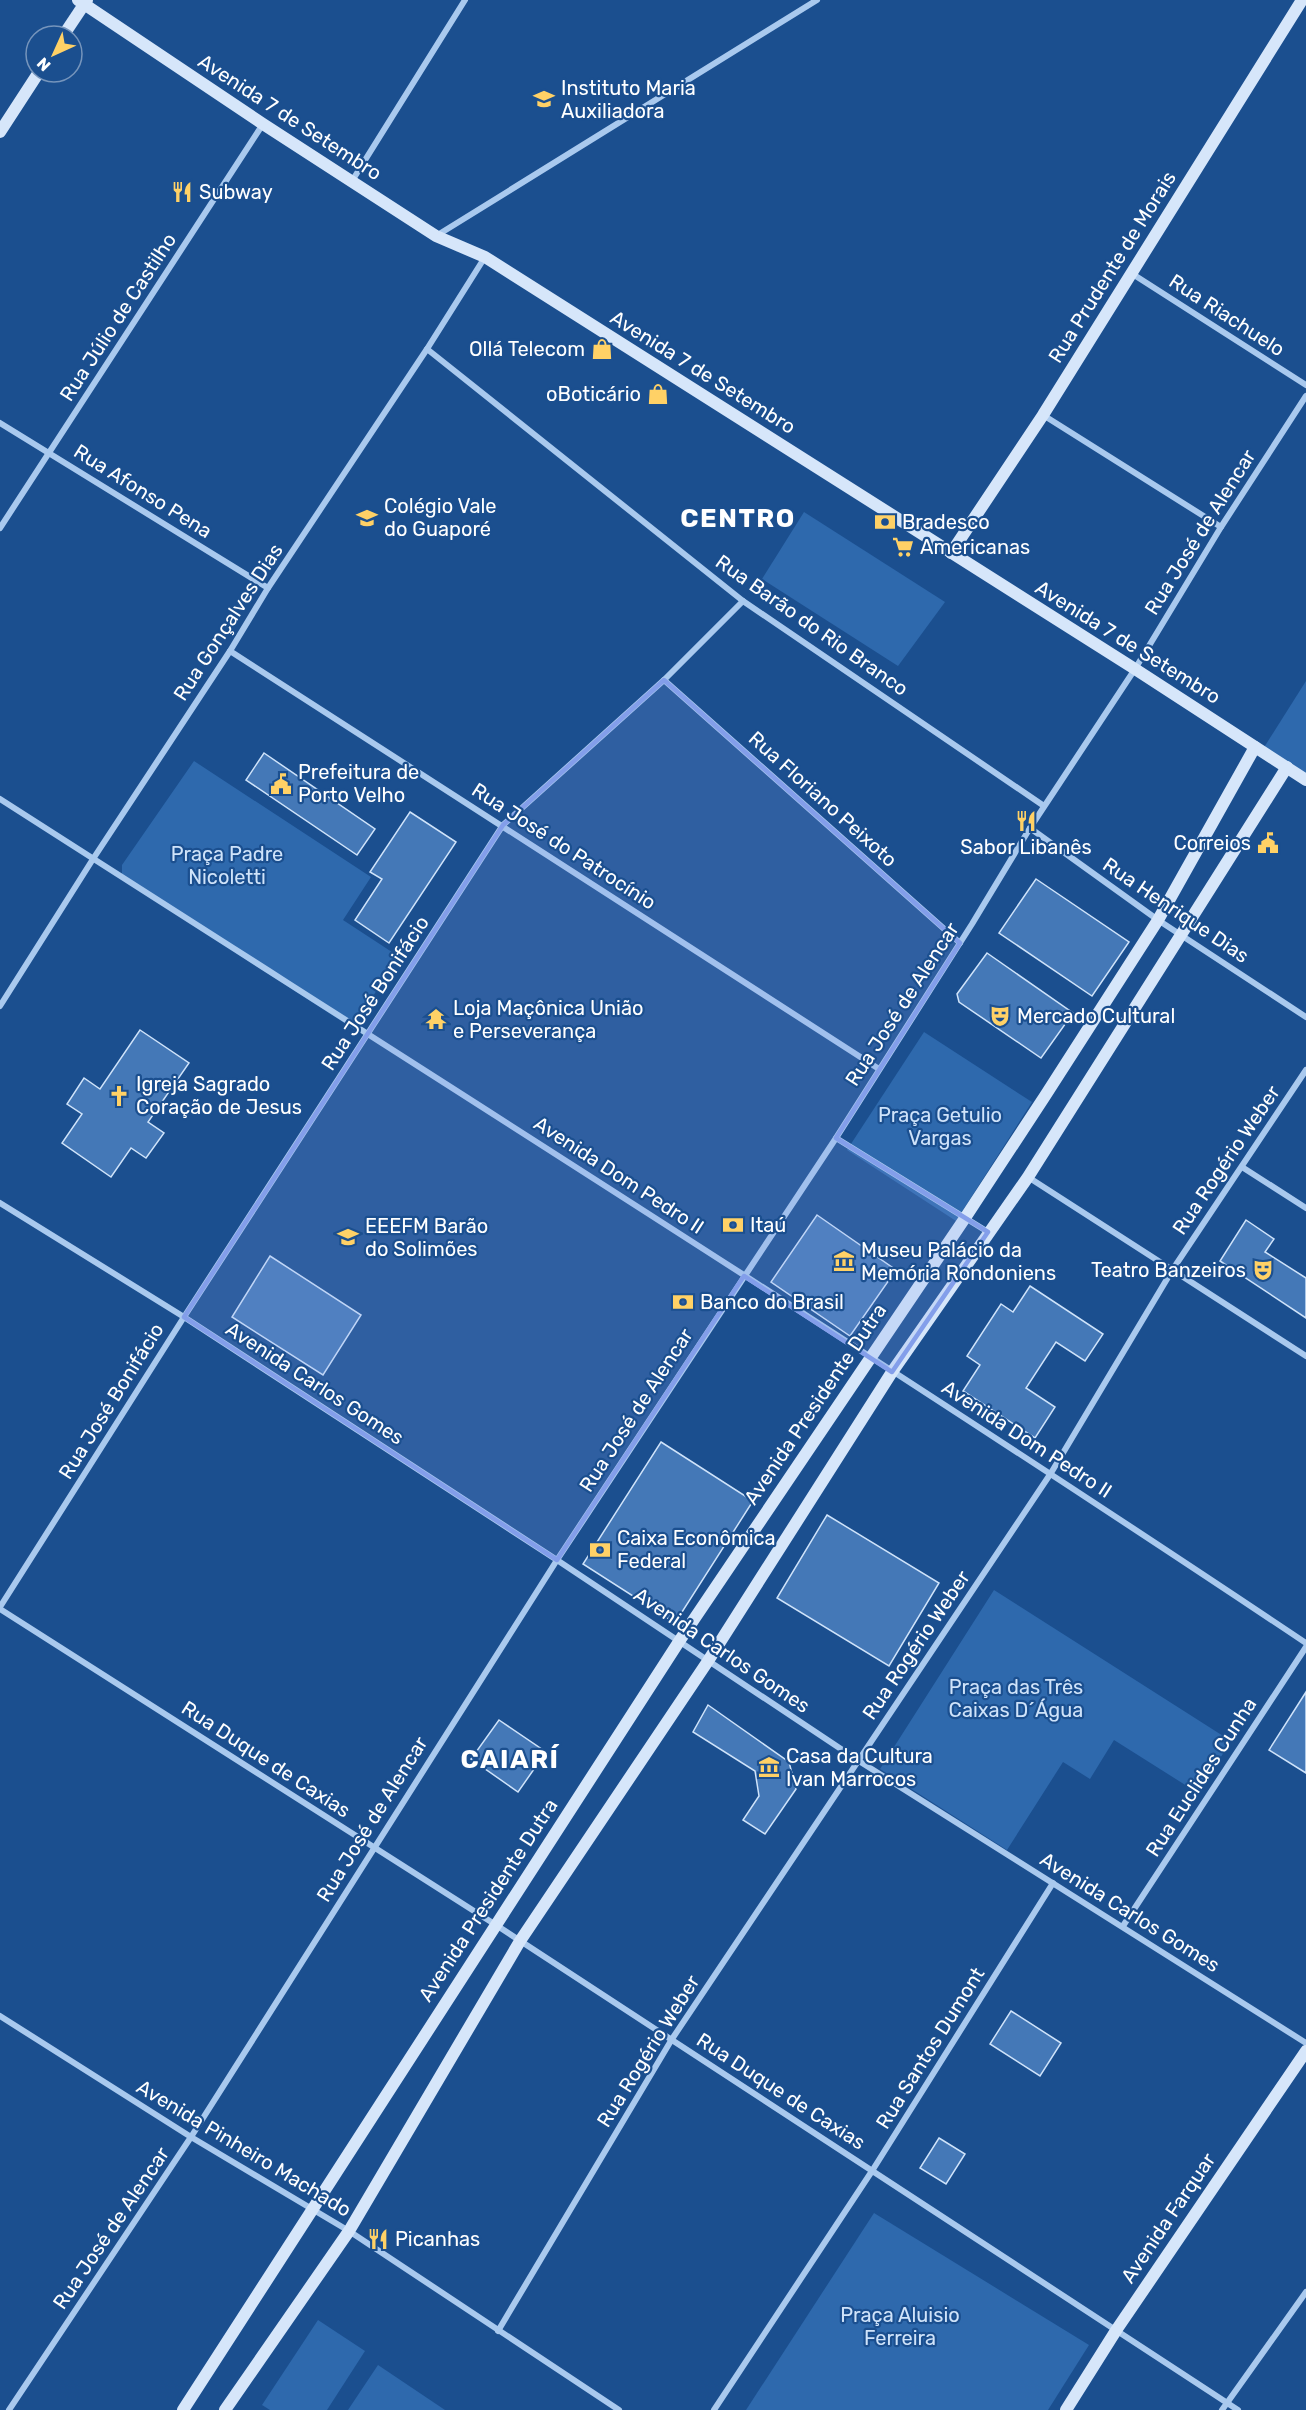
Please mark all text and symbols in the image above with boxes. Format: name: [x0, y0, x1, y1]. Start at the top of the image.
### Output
north arrow: [24, 24, 84, 84]
street label: Avenida 7 de Setembro: [194, 49, 386, 185]
text: N: [33, 53, 55, 75]
place label: Instituto Maria Auxiliadora: [561, 76, 696, 123]
school or university icon: Instituto Maria Auxiliadora: [532, 87, 556, 111]
street label: Rua Prudente de Morais: [1043, 167, 1181, 367]
restaurant icon: Subway: [170, 180, 194, 204]
place label: Subway: [199, 180, 273, 204]
street label: Rua Júlio de Castilho: [55, 228, 181, 406]
street label: Rua Riachuelo: [1165, 269, 1289, 361]
street label: Avenida 7 de Setembro: [606, 305, 800, 439]
place label: Ollá Telecom: [469, 337, 585, 361]
shop icon: Ollá Telecom: [590, 337, 614, 361]
place label: oBoticário: [546, 382, 641, 406]
shop icon: oBoticário: [646, 382, 670, 406]
street label: Rua Afonso Pena: [70, 439, 216, 543]
street label: Rua José de Alencar: [1139, 445, 1261, 619]
place label: Colégio Vale do Guaporé: [384, 494, 497, 541]
district label: CENTRO: [680, 503, 796, 534]
school or university icon: Colégio Vale do Guaporé: [355, 506, 379, 530]
bank icon: Bradesco: [873, 510, 897, 534]
place label: Bradesco: [902, 510, 990, 534]
supermarket icon: Americanas: [891, 535, 915, 559]
place label: Americanas: [920, 535, 1030, 559]
street label: Rua Gonçalves Dias: [168, 539, 288, 705]
street label: Rua Barão do Rio Branco: [711, 549, 913, 701]
street label: Avenida 7 de Setembro: [1031, 575, 1225, 709]
street label: Rua Floriano Peixoto: [744, 726, 902, 872]
place label: Prefeitura de Porto Velho: [298, 760, 419, 807]
public building icon: Prefeitura de Porto Velho: [269, 772, 293, 796]
street label: Rua José do Patrocínio: [468, 778, 660, 914]
restaurant icon: Sabor Libanês: [1014, 809, 1038, 833]
place label: Correios: [1173, 831, 1251, 855]
public building icon: Correios: [1256, 831, 1280, 855]
place label: Sabor Libanês: [960, 835, 1092, 859]
park label: Praça Padre Nicoletti: [171, 842, 283, 889]
street label: Rua Henrique Dias: [1098, 852, 1254, 968]
street label: Rua José Bonifácio: [316, 911, 434, 1075]
street label: Rua José de Alencar: [840, 917, 964, 1090]
place label: Loja Maçônica União e Perseverança: [453, 996, 643, 1043]
theatre icon: Mercado Cultural: [988, 1004, 1012, 1028]
place label: Mercado Cultural: [1017, 1004, 1175, 1028]
temple icon: Loja Maçônica União e Perseverança: [424, 1007, 448, 1031]
place label: Igreja Sagrado Coração de Jesus: [136, 1072, 302, 1119]
street label: Rua Rogério Weber: [1167, 1081, 1285, 1239]
church icon: Igreja Sagrado Coração de Jesus: [107, 1084, 131, 1108]
park label: Praça Getulio Vargas: [878, 1103, 1002, 1150]
street label: Avenida Dom Pedro II: [529, 1111, 709, 1239]
bank icon: Itaú: [721, 1213, 745, 1237]
place label: Itaú: [750, 1213, 786, 1237]
place label: EEEFM Barão do Solimões: [365, 1214, 488, 1261]
school or university icon: EEEFM Barão do Solimões: [336, 1225, 360, 1249]
place label: Museu Palácio da Memória Rondoniens: [861, 1238, 1056, 1285]
museum icon: Museu Palácio da Memória Rondoniens: [832, 1249, 856, 1273]
place label: Teatro Banzeiros: [1091, 1258, 1246, 1282]
theatre icon: Teatro Banzeiros: [1251, 1258, 1275, 1282]
bank icon: Banco do Brasil: [671, 1290, 695, 1314]
place label: Banco do Brasil: [700, 1290, 844, 1314]
street label: Avenida Presidente Dutra: [739, 1299, 891, 1509]
street label: Avenida Carlos Gomes: [222, 1317, 408, 1449]
street label: Rua José Bonifácio: [53, 1319, 169, 1483]
street label: Rua José de Alencar: [574, 1323, 698, 1496]
street label: Avenida Dom Pedro II: [937, 1375, 1117, 1503]
place label: Caixa Econômica Federal: [617, 1526, 776, 1573]
bank icon: Caixa Econômica Federal: [588, 1538, 612, 1562]
street label: Rua Rogério Weber: [857, 1566, 975, 1724]
street label: Avenida Carlos Gomes: [629, 1582, 815, 1718]
park label: Praça das Três Caixas D´Água: [949, 1675, 1083, 1722]
street label: Rua Euclides Cunha: [1141, 1693, 1261, 1861]
street label: Rua Duque de Caxias: [177, 1696, 355, 1822]
street label: Rua José de Alencar: [311, 1732, 433, 1906]
district label: CAIARÍ: [460, 1744, 560, 1775]
place label: Casa da Cultura Ivan Marrocos: [786, 1744, 933, 1791]
museum icon: Casa da Cultura Ivan Marrocos: [757, 1755, 781, 1779]
street label: Avenida Presidente Dutra: [413, 1794, 563, 2006]
street label: Avenida Carlos Gomes: [1036, 1847, 1224, 1977]
street label: Rua Santos Dumont: [871, 1963, 990, 2133]
street label: Rua Rogério Weber: [592, 1970, 705, 2131]
street label: Rua Duque de Caxias: [692, 2028, 870, 2154]
street label: Avenida Pinheiro Machado: [132, 2074, 356, 2222]
street label: Rua José de Alencar: [48, 2142, 174, 2314]
street label: Avenida Farquar: [1116, 2148, 1221, 2288]
restaurant icon: Picanhas: [366, 2227, 390, 2251]
place label: Picanhas: [395, 2227, 480, 2251]
park label: Praça Aluisio Ferreira: [840, 2303, 960, 2350]

